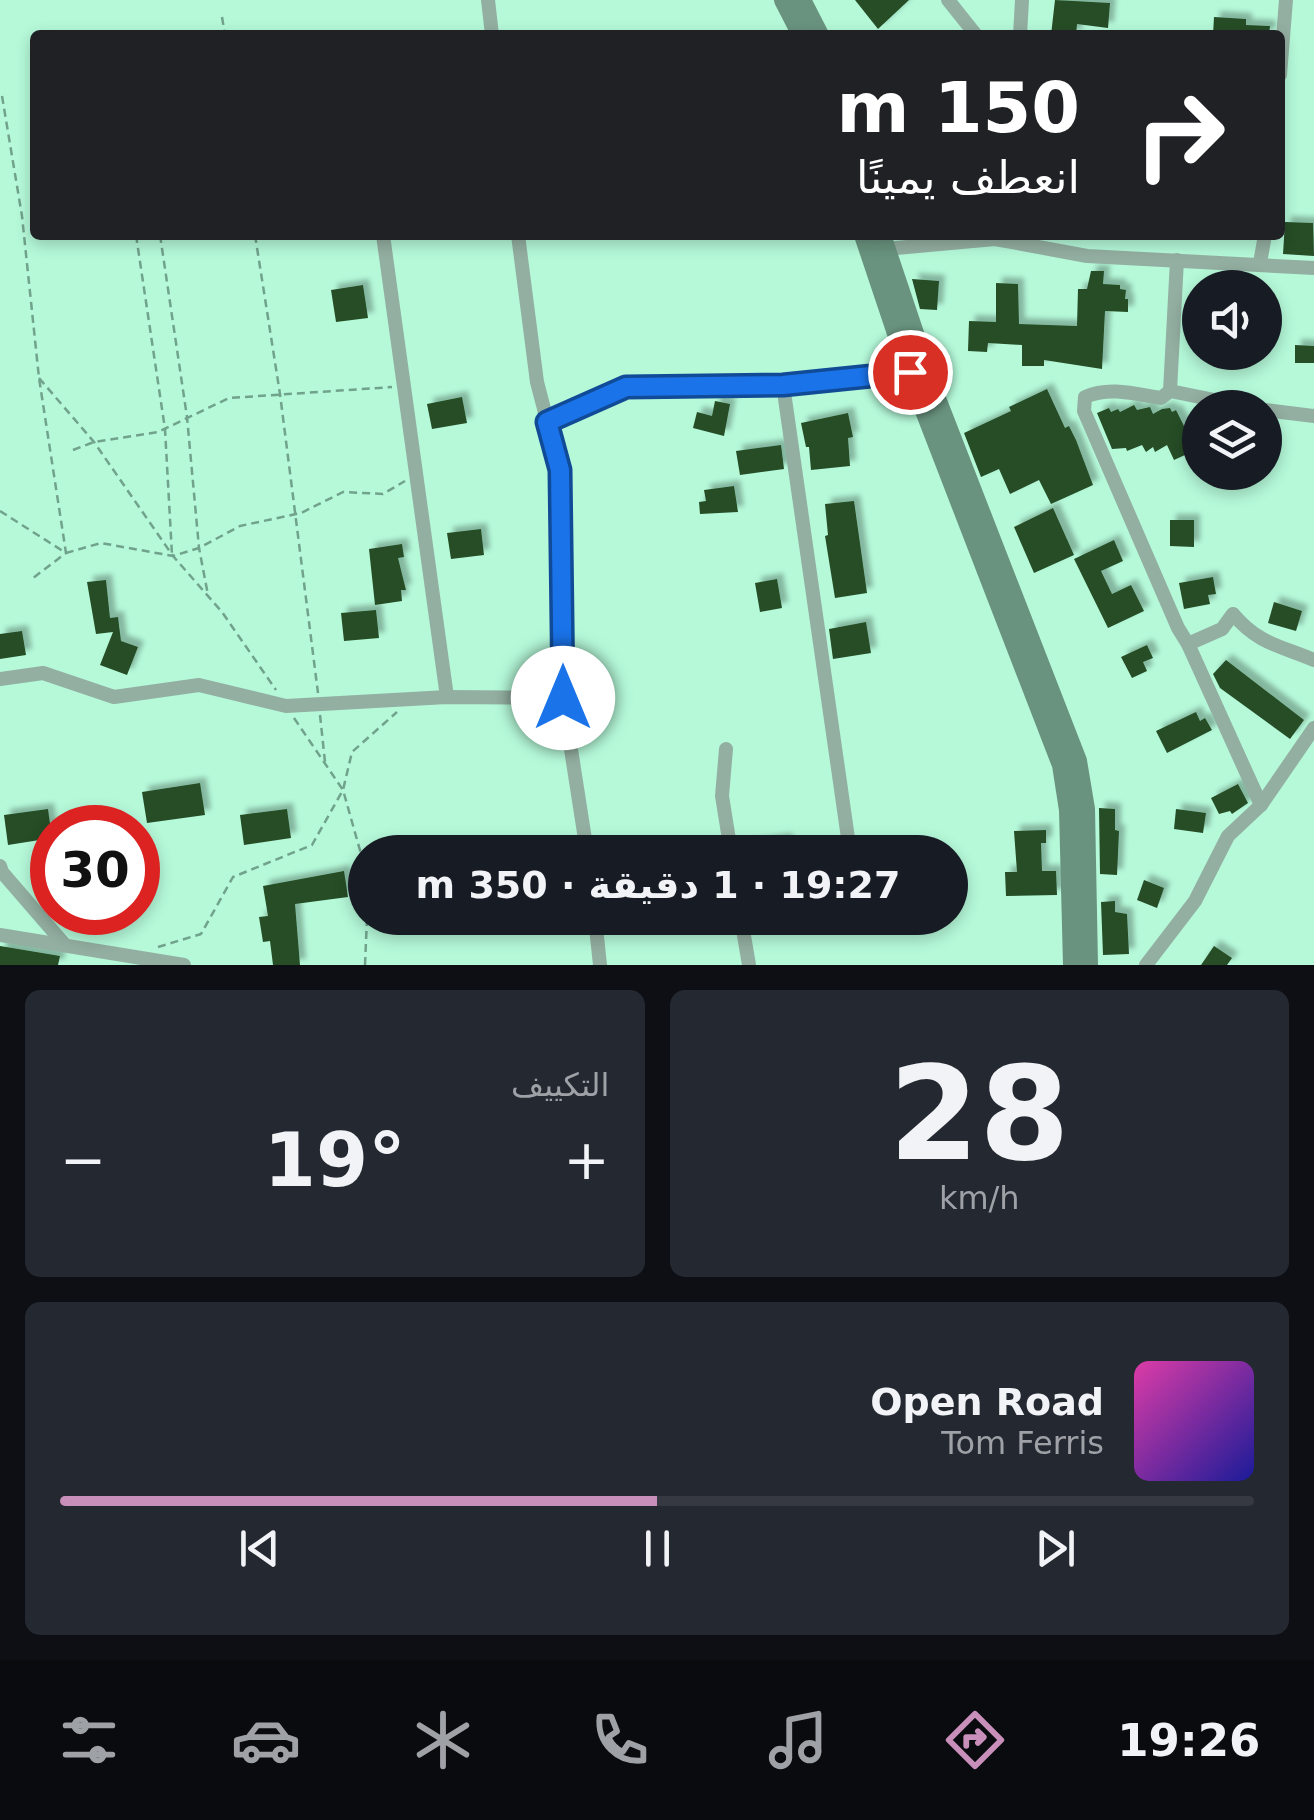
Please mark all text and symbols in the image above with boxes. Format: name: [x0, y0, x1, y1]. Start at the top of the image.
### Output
text: 150 m: [837, 67, 1080, 149]
icon: right: [1115, 70, 1245, 200]
text: انعطف يمينًا: [856, 151, 1080, 204]
map controls: [1182, 270, 1282, 490]
button: sound: [1182, 270, 1282, 370]
pin: [868, 330, 953, 415]
icon: arrive: [883, 345, 938, 400]
button: layers: [1182, 390, 1282, 490]
position arrow: [511, 646, 615, 750]
speed limit sign: 30: [30, 805, 160, 935]
text: 19:27 · 1 دقيقة · 350 m: [416, 863, 900, 907]
text: 28: [889, 1038, 1070, 1190]
text: التكييف: [511, 1066, 610, 1104]
text: 19°: [264, 1116, 406, 1204]
text: −: [60, 1128, 106, 1192]
text: +: [563, 1128, 610, 1192]
text: km/h: [939, 1179, 1020, 1217]
text: Open Road: [870, 1380, 1104, 1424]
text: Tom Ferris: [941, 1424, 1104, 1462]
icon: previous: [232, 1521, 287, 1576]
icon: pause: [630, 1521, 685, 1576]
icon: next: [1028, 1521, 1083, 1576]
icon: filters: [54, 1705, 124, 1775]
icon: car: [231, 1705, 301, 1775]
icon: climate: [408, 1705, 478, 1775]
icon: phone: [585, 1705, 655, 1775]
icon: music: [763, 1705, 833, 1775]
icon: directions: [940, 1705, 1010, 1775]
text: 19:26: [1117, 1714, 1260, 1767]

